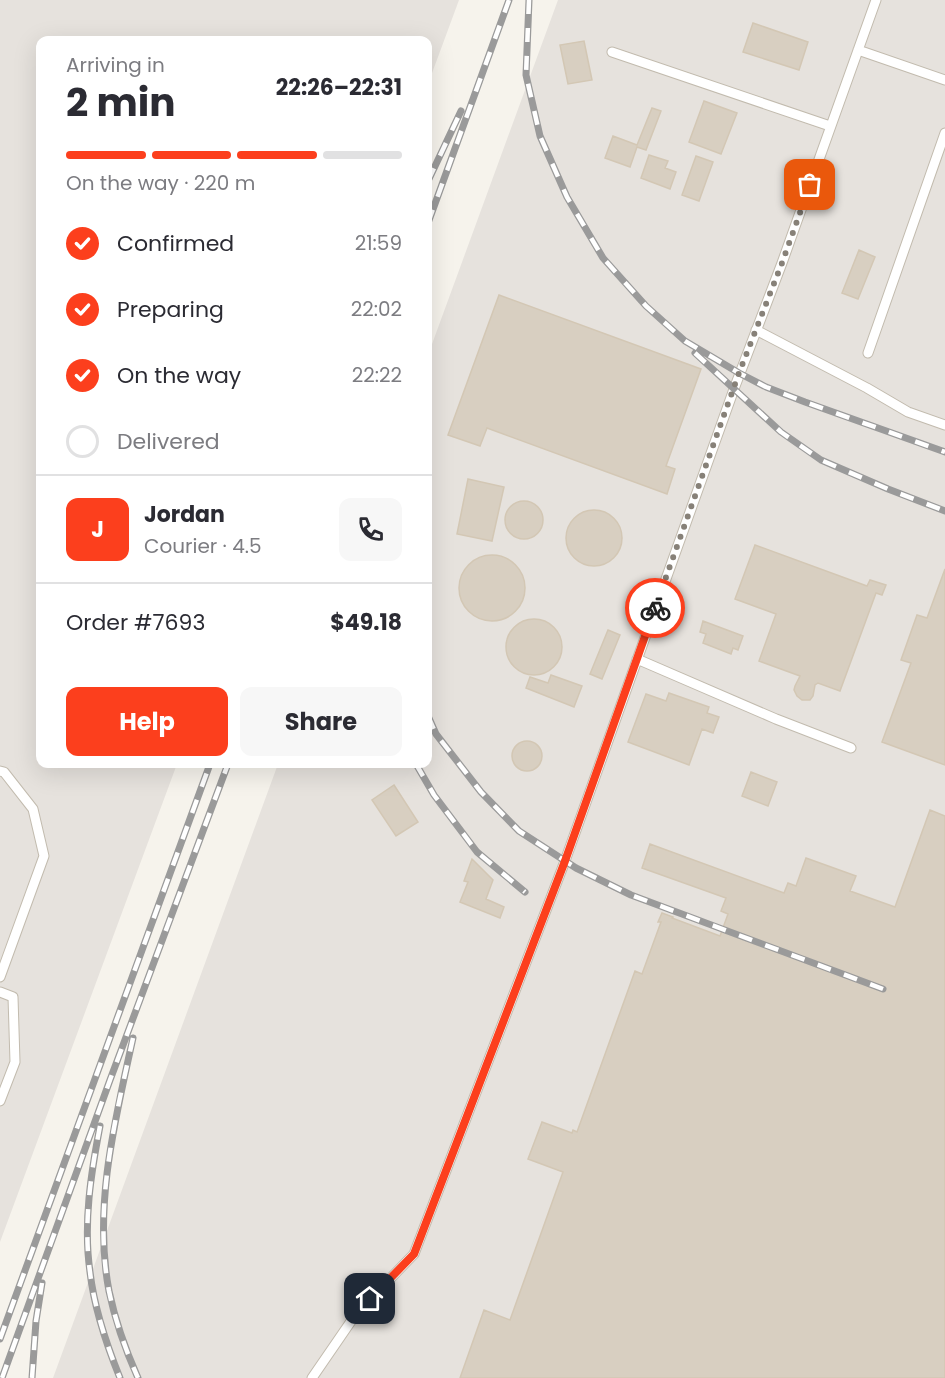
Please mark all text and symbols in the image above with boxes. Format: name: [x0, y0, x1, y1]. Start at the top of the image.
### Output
text: Arriving in: [66, 51, 165, 79]
text: 22:26–22:31: [276, 72, 402, 103]
text: 2 min: [66, 75, 176, 130]
pin: [784, 159, 835, 210]
icon: bag: [793, 168, 826, 201]
text: On the way · 220 m: [66, 169, 255, 197]
icon: check: [66, 227, 99, 260]
text: Confirmed: [117, 228, 234, 259]
text: 21:59: [355, 229, 402, 257]
icon: check: [66, 293, 99, 326]
text: Preparing: [117, 294, 224, 325]
text: 22:02: [351, 295, 402, 323]
icon: check: [66, 359, 99, 392]
text: On the way: [117, 360, 241, 391]
text: 22:22: [352, 361, 402, 389]
text: Delivered: [117, 426, 220, 457]
button: phone: [339, 498, 402, 561]
text: Jordan: [144, 499, 225, 530]
text: J: [91, 514, 104, 545]
text: Courier · 4.5: [144, 532, 262, 560]
courier: [625, 578, 685, 638]
icon: bike: [639, 592, 672, 625]
text: Order #7693: [66, 607, 205, 638]
text: $49.18: [330, 607, 402, 638]
button: Help: [66, 687, 228, 756]
button: Share: [240, 687, 402, 756]
pin: [344, 1273, 395, 1324]
icon: home: [353, 1282, 386, 1315]

